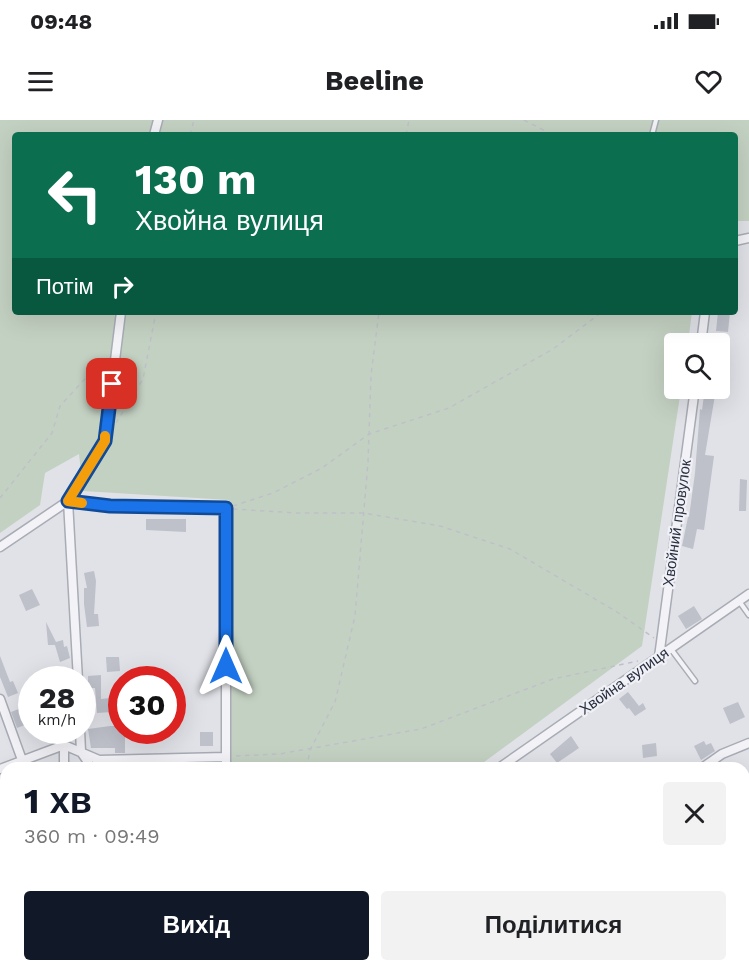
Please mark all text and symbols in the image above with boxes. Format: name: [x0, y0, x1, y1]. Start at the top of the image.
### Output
text: 09:48: [30, 9, 92, 34]
icon: menu: [24, 65, 57, 98]
text: Beeline: [325, 65, 424, 97]
icon: heart: [692, 65, 725, 98]
text: 130 m: [135, 155, 257, 204]
icon: left: [36, 156, 114, 234]
text: Хвойна вулиця: [135, 205, 324, 237]
icon: right: [106, 270, 139, 303]
text: Потім: [36, 274, 94, 299]
map controls: [664, 333, 730, 399]
button: search: [664, 333, 730, 399]
pin: [86, 358, 137, 409]
icon: arrive: [95, 367, 128, 400]
street label: Хвойний провулок: [659, 458, 695, 588]
position arrow: [194, 634, 258, 698]
street label: Хвойна вулиця: [576, 644, 672, 718]
speed limit sign: 30: [108, 666, 186, 744]
text: 28: [39, 680, 75, 715]
text: km/h: [38, 711, 76, 729]
text: 1 хв: [24, 780, 92, 822]
button: close: [663, 782, 726, 845]
text: 360 m · 09:49: [24, 824, 160, 848]
button: Вихід: [24, 891, 369, 960]
button: Поділитися: [381, 891, 726, 960]

